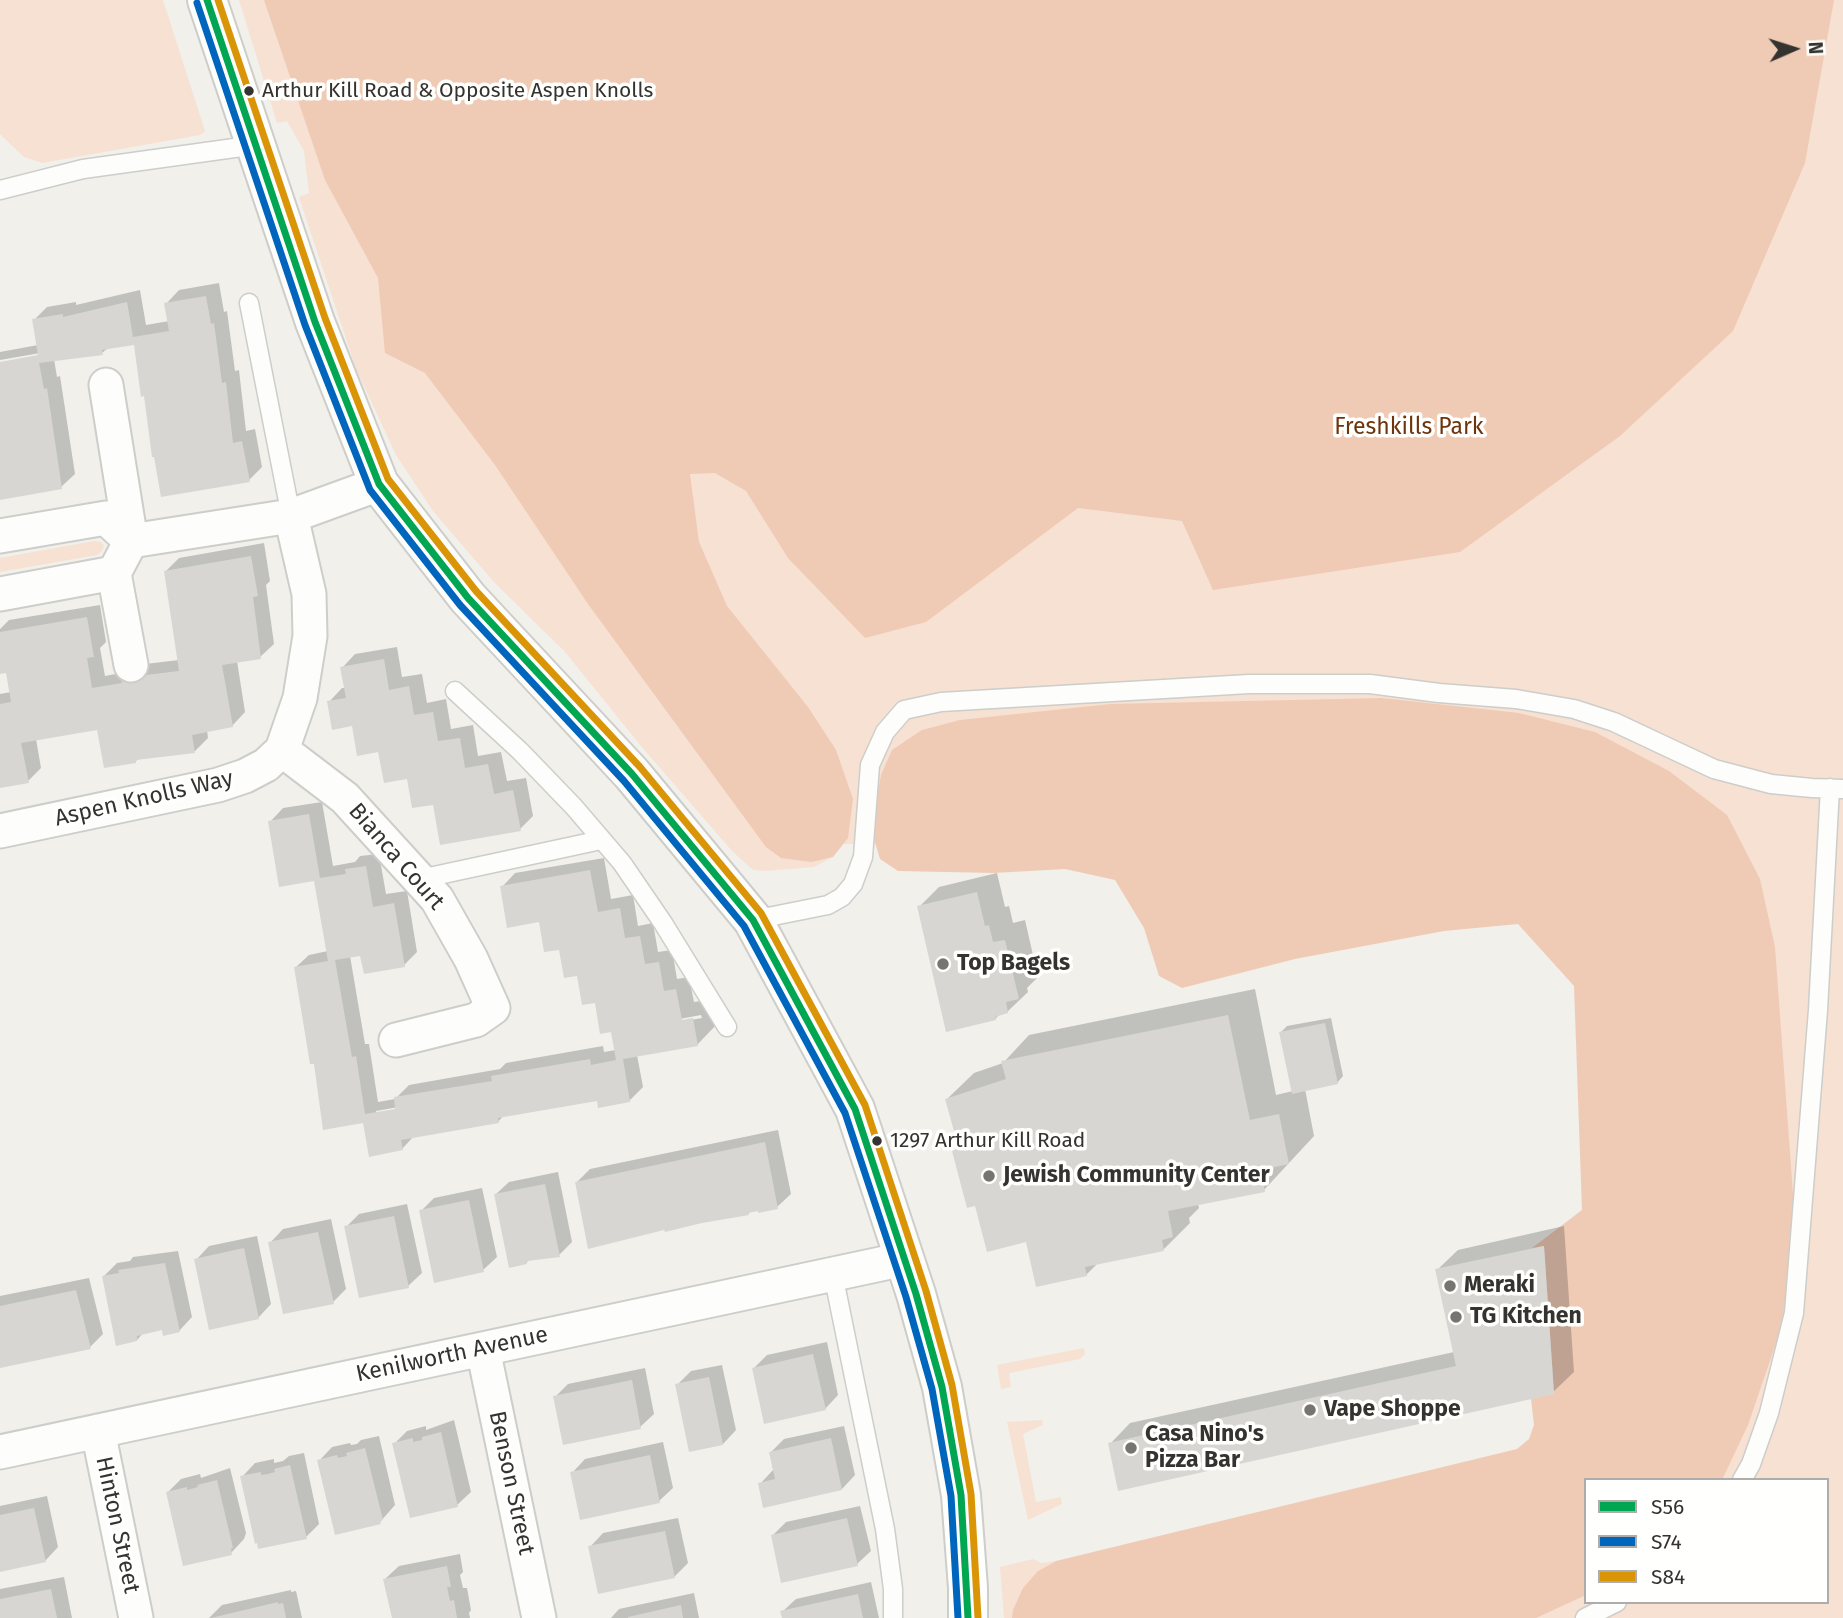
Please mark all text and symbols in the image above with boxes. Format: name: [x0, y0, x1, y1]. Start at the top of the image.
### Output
north arrow: [1759, 14, 1829, 84]
text: N: [1804, 41, 1827, 55]
place label: Arthur Kill Road & Opposite Aspen Knolls: [262, 78, 653, 104]
marker: Arthur Kill Road & Opposite Aspen Knolls: [242, 84, 256, 98]
park label: Freshkills Park: [1334, 414, 1484, 442]
street label: Aspen Knolls Way: [52, 765, 236, 833]
street label: Bianca Court: [342, 798, 450, 916]
place label: Top Bagels: [957, 950, 1070, 978]
marker: Top Bagels: [935, 956, 951, 972]
place label: 1297 Arthur Kill Road: [890, 1128, 1085, 1154]
marker: 1297 Arthur Kill Road: [870, 1134, 884, 1148]
place label: Jewish Community Center: [1003, 1162, 1270, 1190]
marker: Jewish Community Center: [981, 1168, 997, 1184]
place label: Meraki: [1464, 1272, 1535, 1300]
marker: Meraki: [1442, 1278, 1458, 1294]
place label: TG Kitchen: [1470, 1303, 1582, 1331]
marker: TG Kitchen: [1448, 1309, 1464, 1325]
street label: Kenilworth Avenue: [354, 1321, 550, 1389]
place label: Vape Shoppe: [1324, 1396, 1461, 1424]
marker: Vape Shoppe: [1302, 1402, 1318, 1418]
street label: Benson Street: [482, 1409, 540, 1557]
place label: Casa Nino's Pizza Bar: [1145, 1421, 1264, 1475]
marker: Casa Nino's Pizza Bar: [1123, 1440, 1139, 1456]
street label: Hinton Street: [89, 1454, 145, 1596]
legend: [1584, 1478, 1829, 1604]
text: S56: [1651, 1494, 1684, 1520]
text: S74: [1651, 1529, 1682, 1555]
text: S84: [1651, 1564, 1685, 1590]

